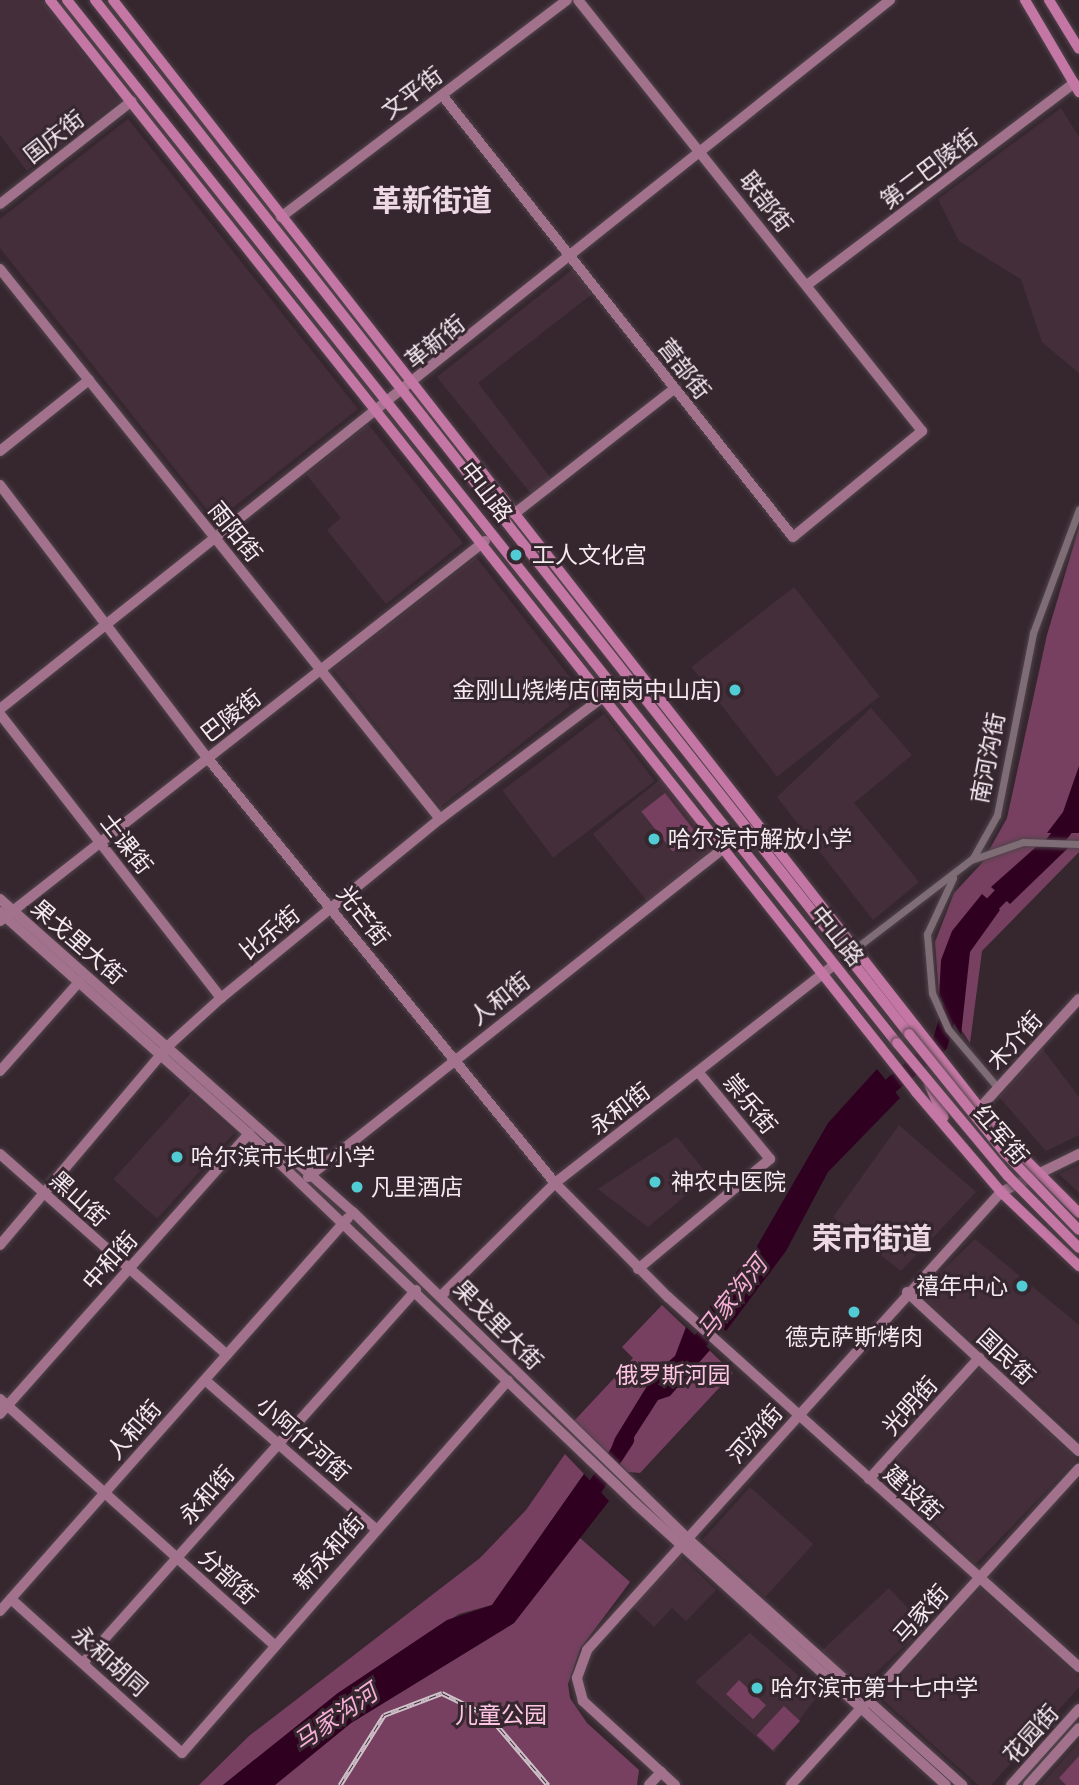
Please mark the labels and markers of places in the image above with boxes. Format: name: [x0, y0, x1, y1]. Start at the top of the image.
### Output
place label: 工人文化宫: [532, 541, 647, 569]
marker: 工人文化宫: [506, 545, 526, 565]
place label: 金刚山烧烤店(南岗中山店): [452, 676, 721, 704]
marker: 金刚山烧烤店(南岗中山店): [727, 682, 743, 698]
place label: 哈尔滨市解放小学: [668, 825, 852, 853]
marker: 哈尔滨市解放小学: [646, 831, 662, 847]
place label: 哈尔滨市长虹小学: [191, 1143, 375, 1171]
marker: 哈尔滨市长虹小学: [169, 1149, 185, 1165]
place label: 神农中医院: [671, 1168, 786, 1196]
marker: 神农中医院: [645, 1172, 665, 1192]
place label: 凡里酒店: [371, 1173, 463, 1201]
marker: 凡里酒店: [349, 1179, 365, 1195]
place label: 禧年中心: [916, 1272, 1008, 1300]
marker: 禧年中心: [1014, 1278, 1030, 1294]
marker: 德克萨斯烤肉: [846, 1304, 862, 1320]
place label: 德克萨斯烤肉: [785, 1323, 923, 1351]
place label: 哈尔滨市第十七中学: [771, 1674, 978, 1702]
marker: 哈尔滨市第十七中学: [749, 1680, 765, 1696]

